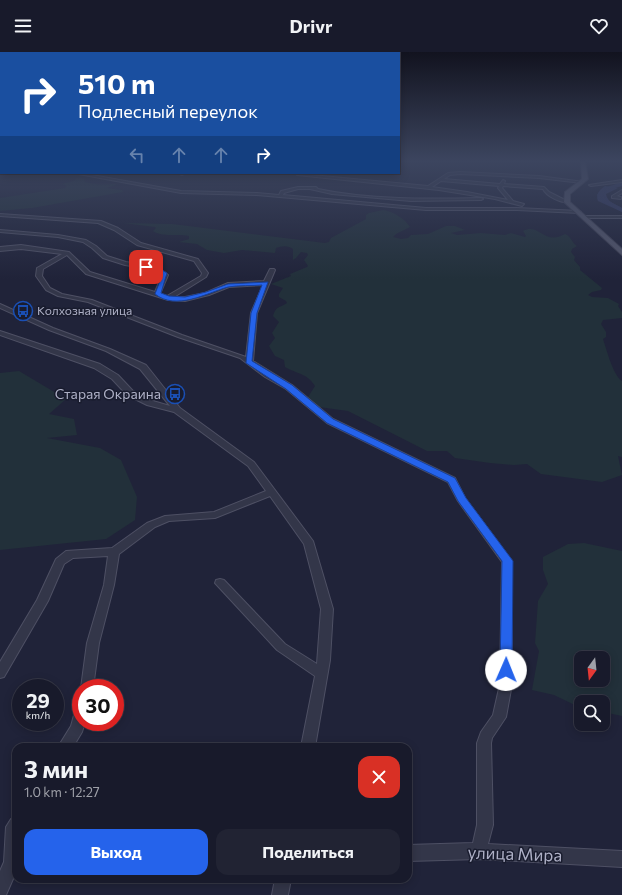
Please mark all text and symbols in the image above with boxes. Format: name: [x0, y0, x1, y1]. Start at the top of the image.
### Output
icon: menu: [12, 15, 34, 37]
text: Drivr: [290, 15, 332, 37]
icon: heart: [588, 15, 610, 37]
text: 510 m: [78, 66, 155, 100]
icon: right: [12, 68, 64, 120]
text: Подлесный переулок: [78, 100, 258, 122]
icon: left: [126, 144, 148, 166]
icon: ahead: [168, 144, 190, 166]
icon: ahead: [210, 144, 232, 166]
icon: right: [252, 144, 274, 166]
pin: [129, 250, 163, 284]
icon: arrive: [135, 256, 157, 278]
bus stop icon: Колхозная улица: [12, 300, 34, 322]
place label: Колхозная улица: [37, 303, 132, 317]
bus stop icon: Старая Окраина: [164, 383, 186, 405]
place label: Старая Окраина: [55, 385, 161, 402]
position arrow: [485, 649, 527, 691]
north arrow: [574, 651, 610, 687]
map controls: [574, 651, 610, 731]
speed limit sign: 30: [72, 679, 124, 731]
text: 29: [26, 688, 50, 712]
button: search: [574, 695, 610, 731]
text: km/h: [26, 709, 50, 721]
text: 3 мин: [24, 754, 88, 783]
button: close: [358, 756, 400, 798]
text: 1.0 km · 12:27: [24, 784, 100, 800]
button: Выход: [24, 829, 208, 875]
button: Поделиться: [216, 829, 400, 875]
street label: улица Мира: [467, 841, 563, 866]

